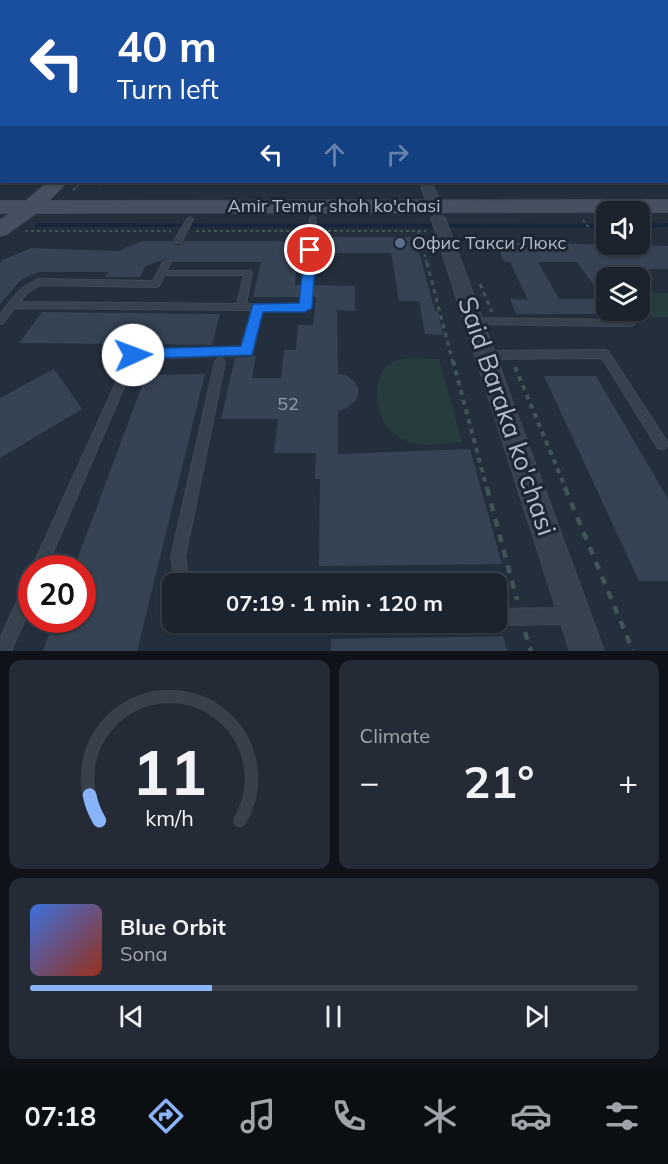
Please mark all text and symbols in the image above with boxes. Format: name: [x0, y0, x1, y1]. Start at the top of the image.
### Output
text: 40 m: [117, 20, 217, 73]
icon: left: [18, 24, 96, 102]
text: Turn left: [117, 72, 219, 106]
icon: left: [255, 138, 288, 171]
icon: ahead: [318, 138, 351, 171]
icon: right: [381, 138, 414, 171]
street label: Amir Temur shoh ko'chasi: [227, 194, 441, 217]
map controls: [596, 201, 650, 321]
button: sound: [596, 201, 650, 255]
pin: [284, 224, 335, 275]
place label: Офис Такси Люкс: [412, 231, 566, 254]
icon: arrive: [293, 233, 326, 266]
marker: Офис Такси Люкс: [393, 236, 407, 250]
button: layers: [596, 267, 650, 321]
street label: Said Baraka ko'chasi: [451, 292, 564, 540]
position arrow: [101, 323, 165, 387]
house number: 52: [277, 392, 299, 415]
speed limit sign: 20: [18, 555, 96, 633]
text: 07:19 · 1 min · 120 m: [226, 589, 443, 617]
text: Climate: [360, 723, 430, 748]
text: 11: [132, 732, 207, 811]
text: 21°: [463, 753, 534, 809]
text: −: [360, 761, 379, 802]
text: +: [618, 761, 638, 802]
text: km/h: [145, 805, 193, 832]
text: Blue Orbit: [120, 913, 226, 941]
text: Sona: [120, 941, 168, 966]
icon: previous: [115, 1000, 148, 1033]
icon: pause: [317, 1000, 350, 1033]
icon: next: [520, 1000, 553, 1033]
icon: directions: [145, 1095, 187, 1137]
icon: music: [237, 1095, 279, 1137]
icon: phone: [328, 1095, 370, 1137]
icon: climate: [419, 1095, 461, 1137]
icon: car: [510, 1095, 552, 1137]
icon: filters: [601, 1095, 643, 1137]
text: 07:18: [25, 1099, 96, 1133]

